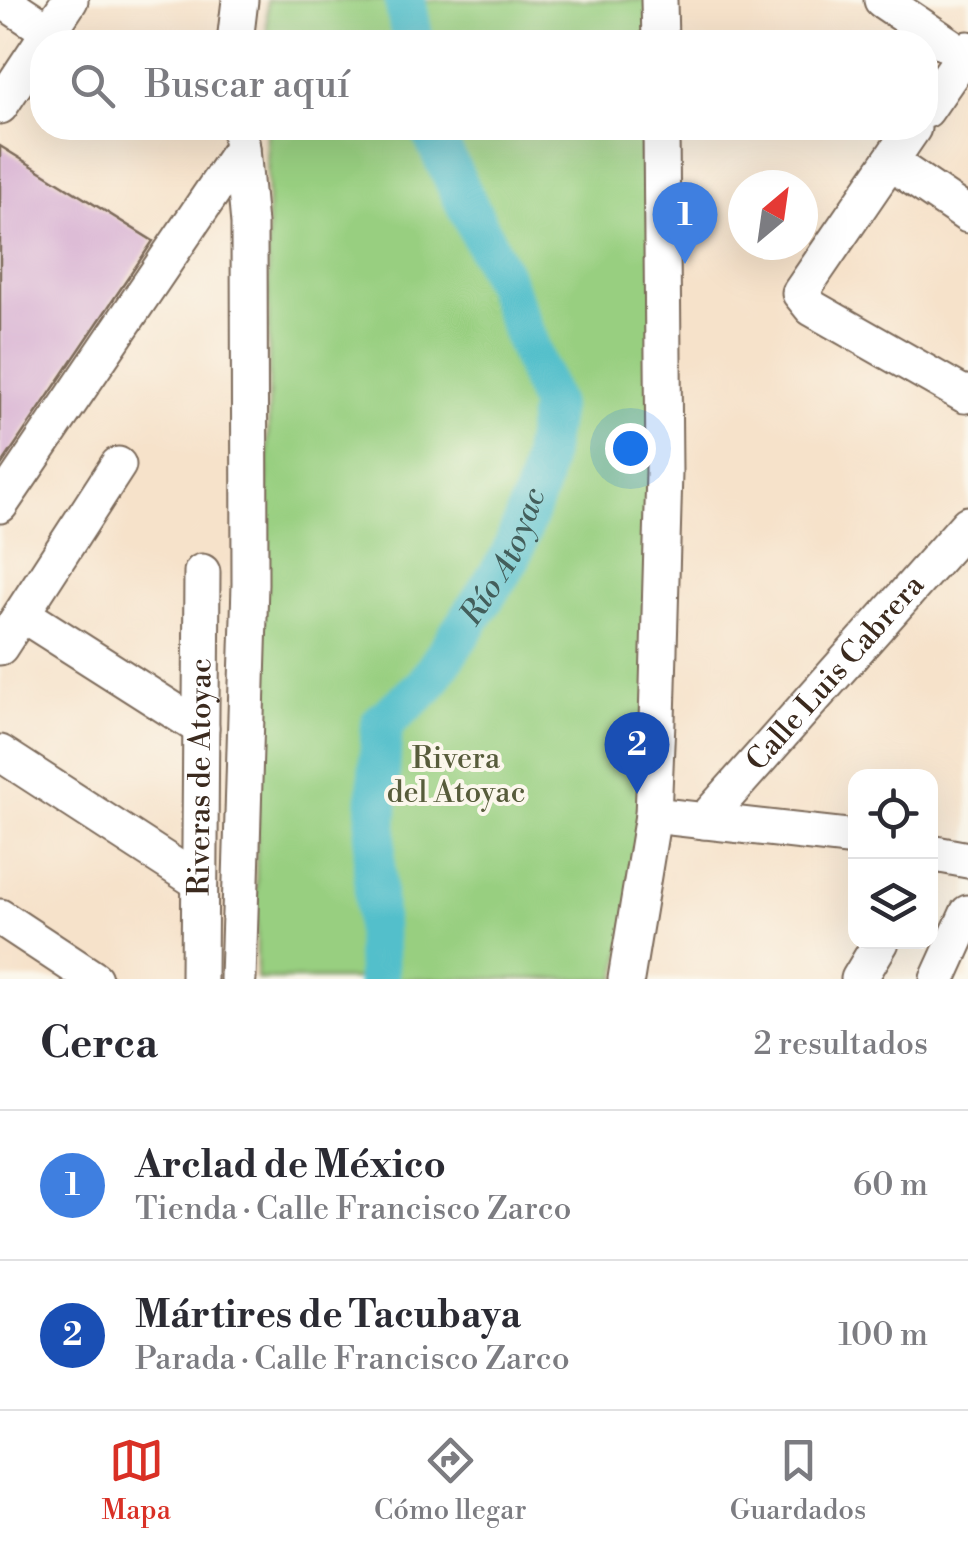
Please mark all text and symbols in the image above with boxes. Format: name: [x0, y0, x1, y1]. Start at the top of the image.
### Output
search box: [30, 30, 938, 140]
icon: search: [65, 58, 120, 113]
text: Buscar aquí: [145, 62, 350, 109]
north arrow: [728, 170, 818, 260]
pin: 1: [652, 182, 718, 264]
your location: [605, 423, 656, 474]
water label: Río Atoyac: [450, 482, 555, 634]
street label: Calle Luis Cabrera: [738, 566, 933, 779]
street label: Riveras de Atoyac: [181, 658, 220, 896]
pin: 2: [604, 712, 670, 794]
park label: Rivera del Atoyac: [386, 740, 526, 812]
map controls: [848, 769, 938, 949]
button: locate: [848, 769, 938, 859]
button: layers: [848, 859, 938, 949]
text: Cerca: [40, 1018, 158, 1071]
text: 2 resultados: [754, 1024, 928, 1064]
text: Arclad de México: [135, 1142, 446, 1189]
text: 1: [65, 1165, 80, 1205]
text: 60 m: [853, 1165, 928, 1205]
text: Tienda · Calle Francisco Zarco: [135, 1189, 572, 1229]
text: Mártires de Tacubaya: [135, 1292, 521, 1339]
text: 2: [62, 1315, 83, 1355]
text: 100 m: [838, 1315, 928, 1355]
text: Parada · Calle Francisco Zarco: [135, 1339, 570, 1379]
tab: Mapa: [102, 1433, 171, 1528]
tab: Cómo llegar: [374, 1433, 527, 1528]
tab: Guardados: [730, 1433, 866, 1528]

